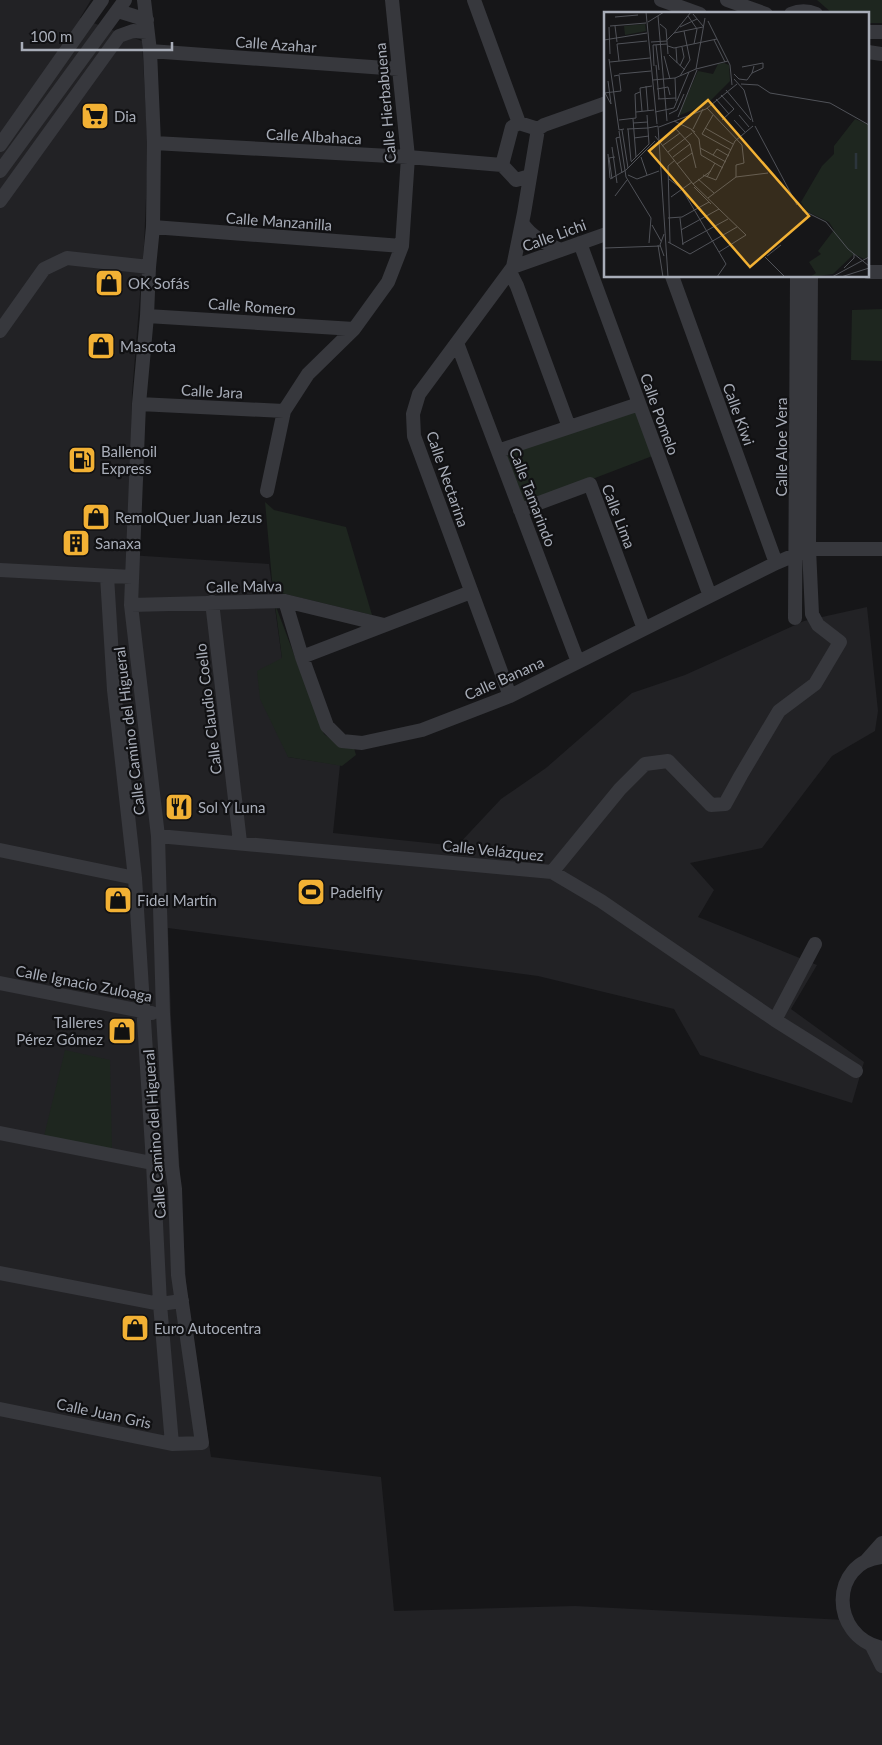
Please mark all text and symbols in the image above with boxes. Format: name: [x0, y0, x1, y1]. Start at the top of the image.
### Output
inset map: [604, 12, 870, 278]
scale bar: [22, 20, 172, 52]
text: 100 m: [30, 27, 72, 45]
street label: Calle Azahar: [235, 32, 318, 56]
street label: Calle Hierbabuena: [371, 42, 399, 164]
supermarket icon: Dia: [80, 101, 110, 131]
place label: Dia: [114, 107, 136, 125]
street label: Calle Albahaca: [266, 125, 362, 147]
street label: Calle Manzanilla: [225, 208, 333, 234]
street label: Calle Lichi: [520, 215, 588, 255]
shop icon: OK Sofás: [94, 268, 124, 298]
place label: OK Sofás: [128, 274, 189, 292]
street label: Calle Romero: [208, 294, 296, 318]
shop icon: Mascota: [86, 331, 116, 361]
place label: Mascota: [120, 337, 176, 355]
street label: Calle Pomelo: [637, 371, 683, 457]
street label: Calle Jara: [180, 380, 244, 402]
street label: Calle Kiwi: [719, 380, 759, 448]
street label: Calle Aloe Vera: [772, 398, 790, 496]
street label: Calle Nectarina: [423, 429, 473, 529]
place label: Ballenoil Express: [101, 442, 157, 477]
fuel station icon: Ballenoil Express: [67, 445, 97, 475]
street label: Calle Tamarindo: [506, 445, 560, 549]
street label: Calle Lima: [599, 481, 639, 551]
shop icon: RemolQuer Juan Jezus: [81, 502, 111, 532]
place label: RemolQuer Juan Jezus: [115, 508, 262, 526]
building icon: Sanaxa: [61, 528, 91, 558]
place label: Sanaxa: [95, 534, 141, 552]
street label: Calle Malva: [206, 576, 282, 596]
street label: Calle Claudio Coello: [191, 642, 225, 776]
street label: Calle Camino del Higueral: [110, 646, 148, 816]
street label: Calle Banana: [462, 652, 546, 704]
restaurant icon: Sol Y Luna: [164, 792, 194, 822]
place label: Sol Y Luna: [198, 798, 265, 816]
street label: Calle Velázquez: [441, 836, 545, 864]
sports icon: Padelfly: [296, 877, 326, 907]
place label: Padelfly: [330, 883, 383, 901]
shop icon: Fidel Martín: [103, 885, 133, 915]
place label: Fidel Martín: [137, 891, 217, 909]
street label: Calle Ignacio Zuloaga: [14, 961, 154, 1005]
place label: Talleres Pérez Gómez: [16, 1013, 103, 1048]
shop icon: Talleres Pérez Gómez: [107, 1016, 137, 1046]
street label: Calle Camino del Higueral: [139, 1049, 169, 1219]
shop icon: Euro Autocentra: [120, 1313, 150, 1343]
place label: Euro Autocentra: [154, 1319, 261, 1337]
street label: Calle Juan Gris: [55, 1394, 153, 1432]

